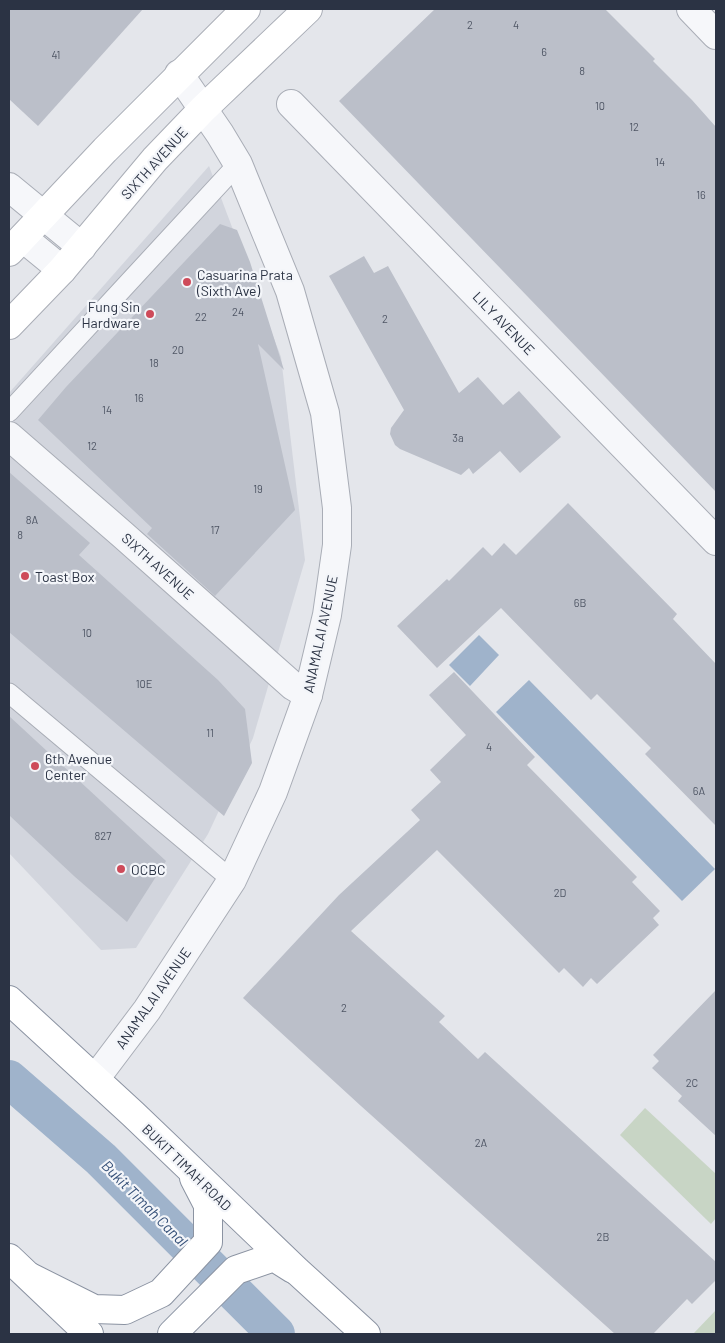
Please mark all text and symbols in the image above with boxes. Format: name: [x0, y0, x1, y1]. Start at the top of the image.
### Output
house number: 2: [467, 18, 473, 31]
house number: 4: [513, 18, 519, 31]
house number: 6: [541, 45, 547, 58]
house number: 41: [52, 48, 60, 61]
house number: 8: [579, 64, 585, 77]
house number: 10: [595, 99, 605, 112]
house number: 12: [629, 120, 639, 133]
street label: SIXTH AVENUE: [117, 123, 191, 203]
house number: 14: [655, 155, 665, 168]
house number: 16: [696, 188, 706, 201]
place label: Casuarina Prata (Sixth Ave): [196, 266, 293, 299]
marker: Casuarina Prata (Sixth Ave): [181, 276, 193, 288]
street label: LILY AVENUE: [470, 288, 538, 358]
place label: Fung Sin Hardware: [81, 298, 140, 331]
house number: 24: [232, 305, 244, 318]
marker: Fung Sin Hardware: [144, 308, 156, 320]
house number: 22: [195, 310, 207, 323]
house number: 2: [382, 312, 388, 325]
house number: 20: [172, 343, 184, 356]
house number: 18: [149, 356, 159, 369]
house number: 16: [134, 391, 144, 404]
house number: 14: [102, 403, 112, 416]
house number: 3a: [452, 431, 464, 444]
house number: 12: [87, 439, 97, 452]
house number: 19: [253, 482, 263, 495]
house number: 8A: [26, 513, 39, 526]
house number: 17: [210, 523, 220, 536]
house number: 8: [17, 528, 23, 541]
street label: SIXTH AVENUE: [118, 529, 198, 603]
place label: Toast Box: [35, 568, 95, 585]
marker: Toast Box: [19, 570, 31, 582]
street label: ANAMALAI AVENUE: [299, 574, 341, 694]
house number: 6B: [574, 596, 586, 609]
house number: 10: [82, 626, 92, 639]
house number: 10E: [136, 677, 153, 690]
house number: 11: [206, 726, 214, 739]
house number: 4: [486, 740, 492, 753]
place label: 6th Avenue Center: [45, 750, 112, 783]
marker: 6th Avenue Center: [29, 760, 41, 772]
house number: 6A: [693, 784, 705, 797]
house number: 827: [95, 829, 111, 842]
place label: OCBC: [131, 861, 165, 878]
marker: OCBC: [115, 863, 127, 875]
house number: 2D: [554, 886, 567, 899]
street label: ANAMALAI AVENUE: [112, 944, 194, 1052]
house number: 2: [341, 1001, 347, 1014]
house number: 2C: [686, 1076, 698, 1089]
street label: BUKIT TIMAH ROAD: [139, 1120, 235, 1214]
house number: 2A: [475, 1136, 488, 1149]
water label: Bukit Timah Canal: [98, 1156, 192, 1250]
house number: 2B: [597, 1230, 609, 1243]

